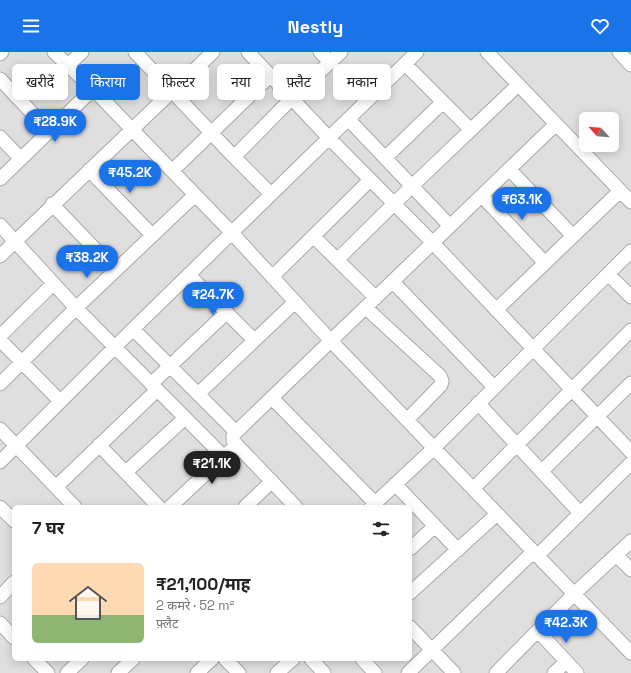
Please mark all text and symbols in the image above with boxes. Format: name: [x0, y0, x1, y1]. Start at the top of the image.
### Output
icon: menu: [20, 15, 42, 37]
text: Nestly: [288, 15, 343, 38]
icon: heart: [589, 15, 611, 37]
chip: खरीदें: [12, 64, 68, 100]
chip: किराया: [76, 64, 140, 100]
chip: फ़िल्टर: [148, 64, 209, 100]
chip: नया: [217, 64, 265, 100]
chip: फ़्लैट: [273, 64, 325, 100]
chip: मकान: [333, 64, 391, 100]
pin: ₹28.9K: [22, 109, 88, 143]
north arrow: [579, 112, 619, 152]
map controls: [579, 112, 619, 152]
text: ₹28.9K: [33, 113, 77, 130]
pin: ₹45.2K: [97, 160, 163, 194]
text: ₹45.2K: [108, 164, 152, 181]
pin: ₹63.1K: [489, 187, 555, 221]
text: ₹63.1K: [501, 191, 543, 208]
pin: ₹38.2K: [54, 245, 120, 279]
text: ₹38.2K: [65, 249, 109, 266]
pin: ₹24.7K: [180, 282, 246, 316]
text: ₹24.7K: [192, 286, 234, 303]
pin: ₹21.1K: [179, 451, 245, 485]
text: ₹21.1K: [193, 455, 231, 472]
text: 7 घर: [32, 517, 64, 539]
icon: filters: [370, 518, 392, 540]
text: ₹21,100/माह: [156, 573, 251, 595]
icon: home: [64, 579, 112, 627]
text: 2 कमरे · 52 m²: [156, 597, 234, 614]
pin: ₹42.3K: [533, 610, 599, 644]
text: ₹42.3K: [544, 614, 588, 631]
text: फ़्लैट: [156, 615, 179, 632]

